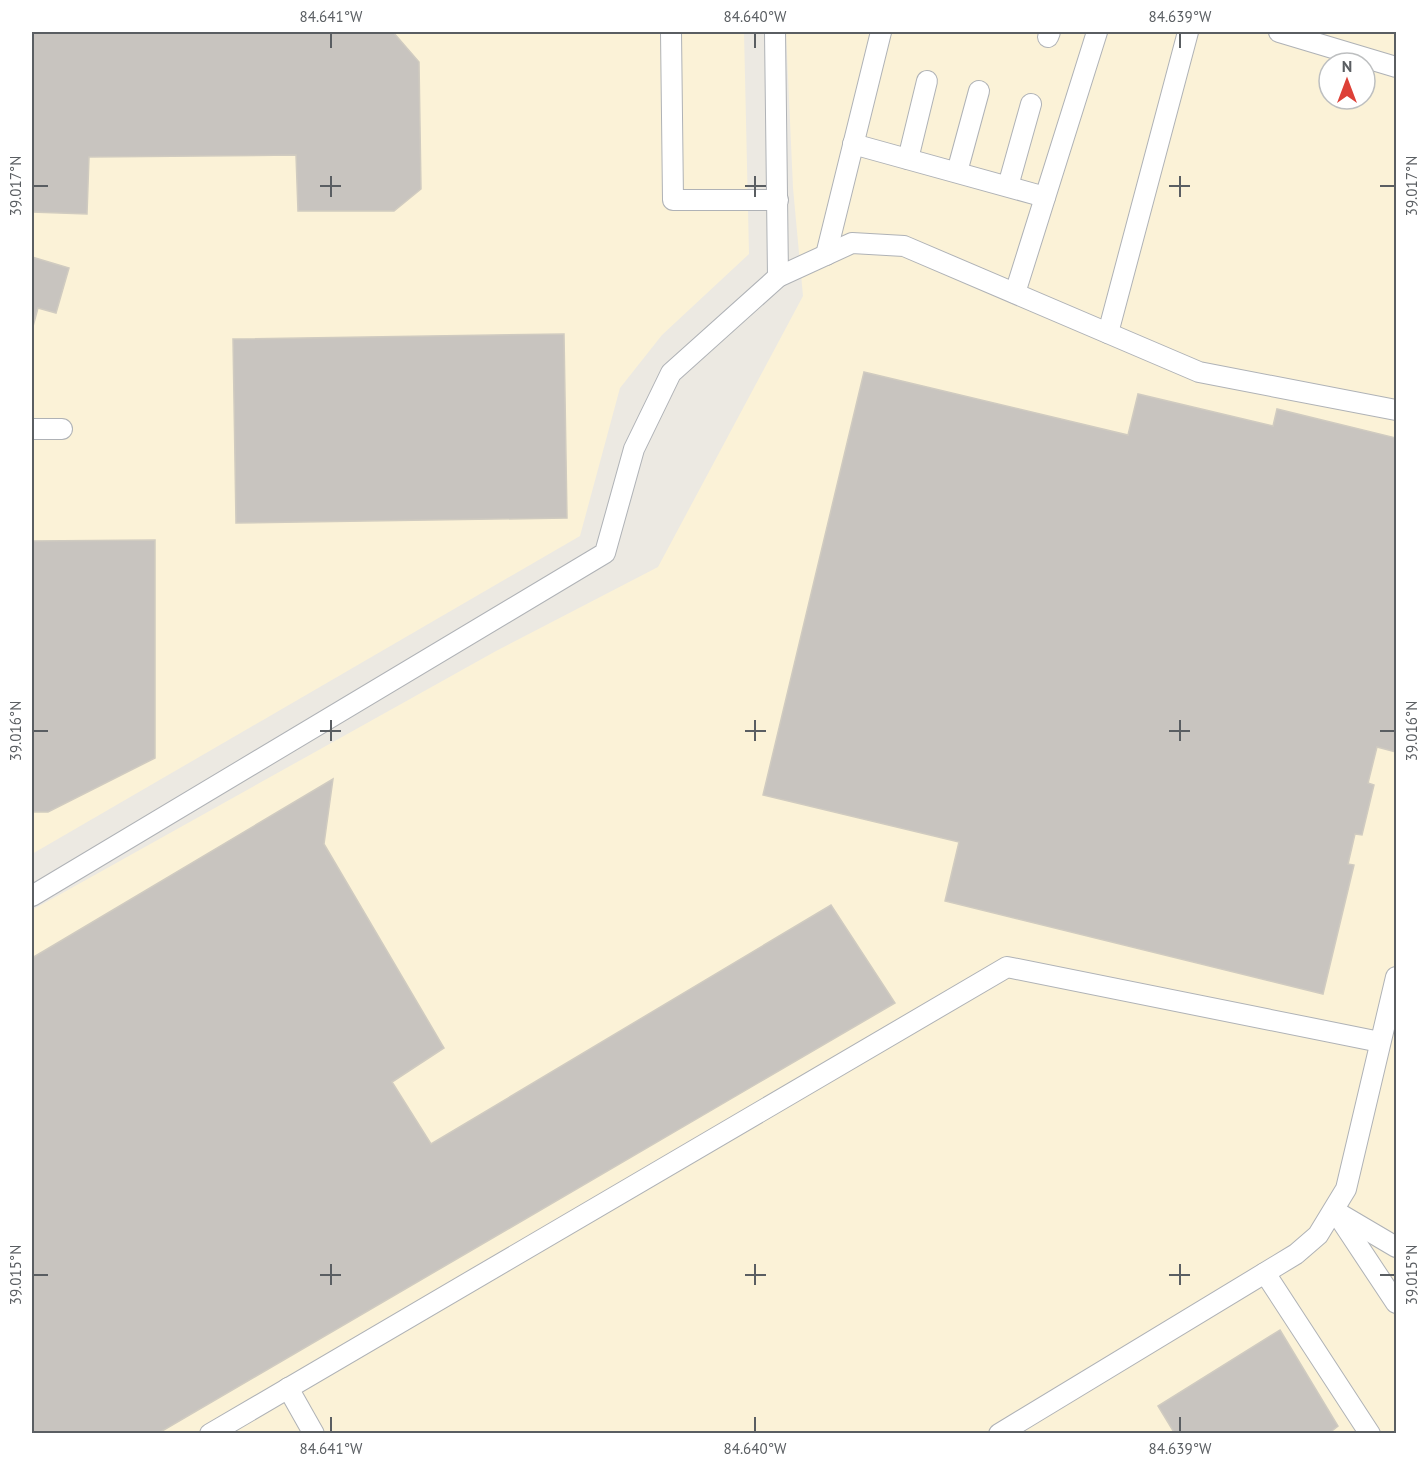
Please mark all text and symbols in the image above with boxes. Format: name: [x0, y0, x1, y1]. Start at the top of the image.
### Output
text: 84.641°W: [300, 7, 363, 26]
text: 84.640°W: [724, 7, 787, 26]
text: 84.639°W: [1149, 7, 1212, 26]
north arrow: [1317, 51, 1377, 111]
text: N: [1342, 56, 1352, 76]
text: 39.017°N: [6, 156, 25, 216]
text: 39.017°N: [1402, 156, 1421, 216]
text: 39.016°N: [6, 701, 25, 761]
text: 39.016°N: [1402, 701, 1421, 761]
text: 39.015°N: [6, 1245, 25, 1305]
text: 39.015°N: [1402, 1245, 1421, 1305]
text: 84.641°W: [300, 1439, 363, 1458]
text: 84.640°W: [724, 1439, 787, 1458]
text: 84.639°W: [1149, 1439, 1212, 1458]

